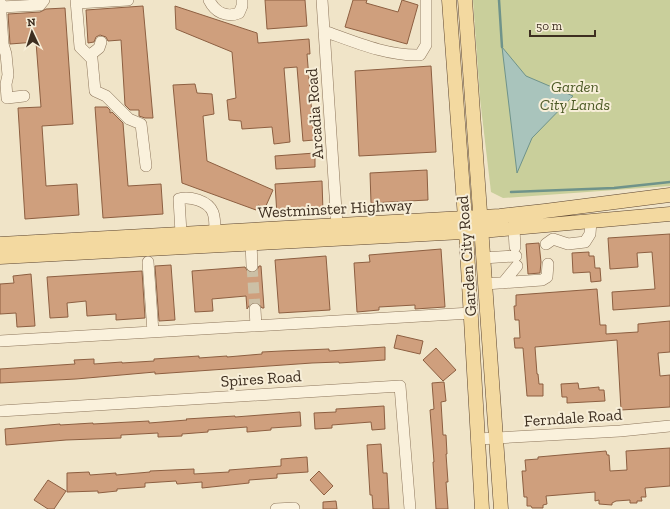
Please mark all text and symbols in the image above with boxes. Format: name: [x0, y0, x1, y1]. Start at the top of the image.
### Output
north arrow: [12, 12, 52, 52]
scale bar: [530, 12, 595, 38]
text: N: [27, 16, 37, 29]
text: 50 m: [536, 19, 563, 33]
street label: Arcadia Road: [302, 68, 327, 160]
park label: Garden City Lands: [540, 77, 610, 114]
street label: Westminster Highway: [257, 195, 413, 222]
street label: Garden City Road: [453, 195, 480, 317]
street label: Spires Road: [220, 366, 302, 391]
street label: Ferndale Road: [523, 405, 623, 430]

